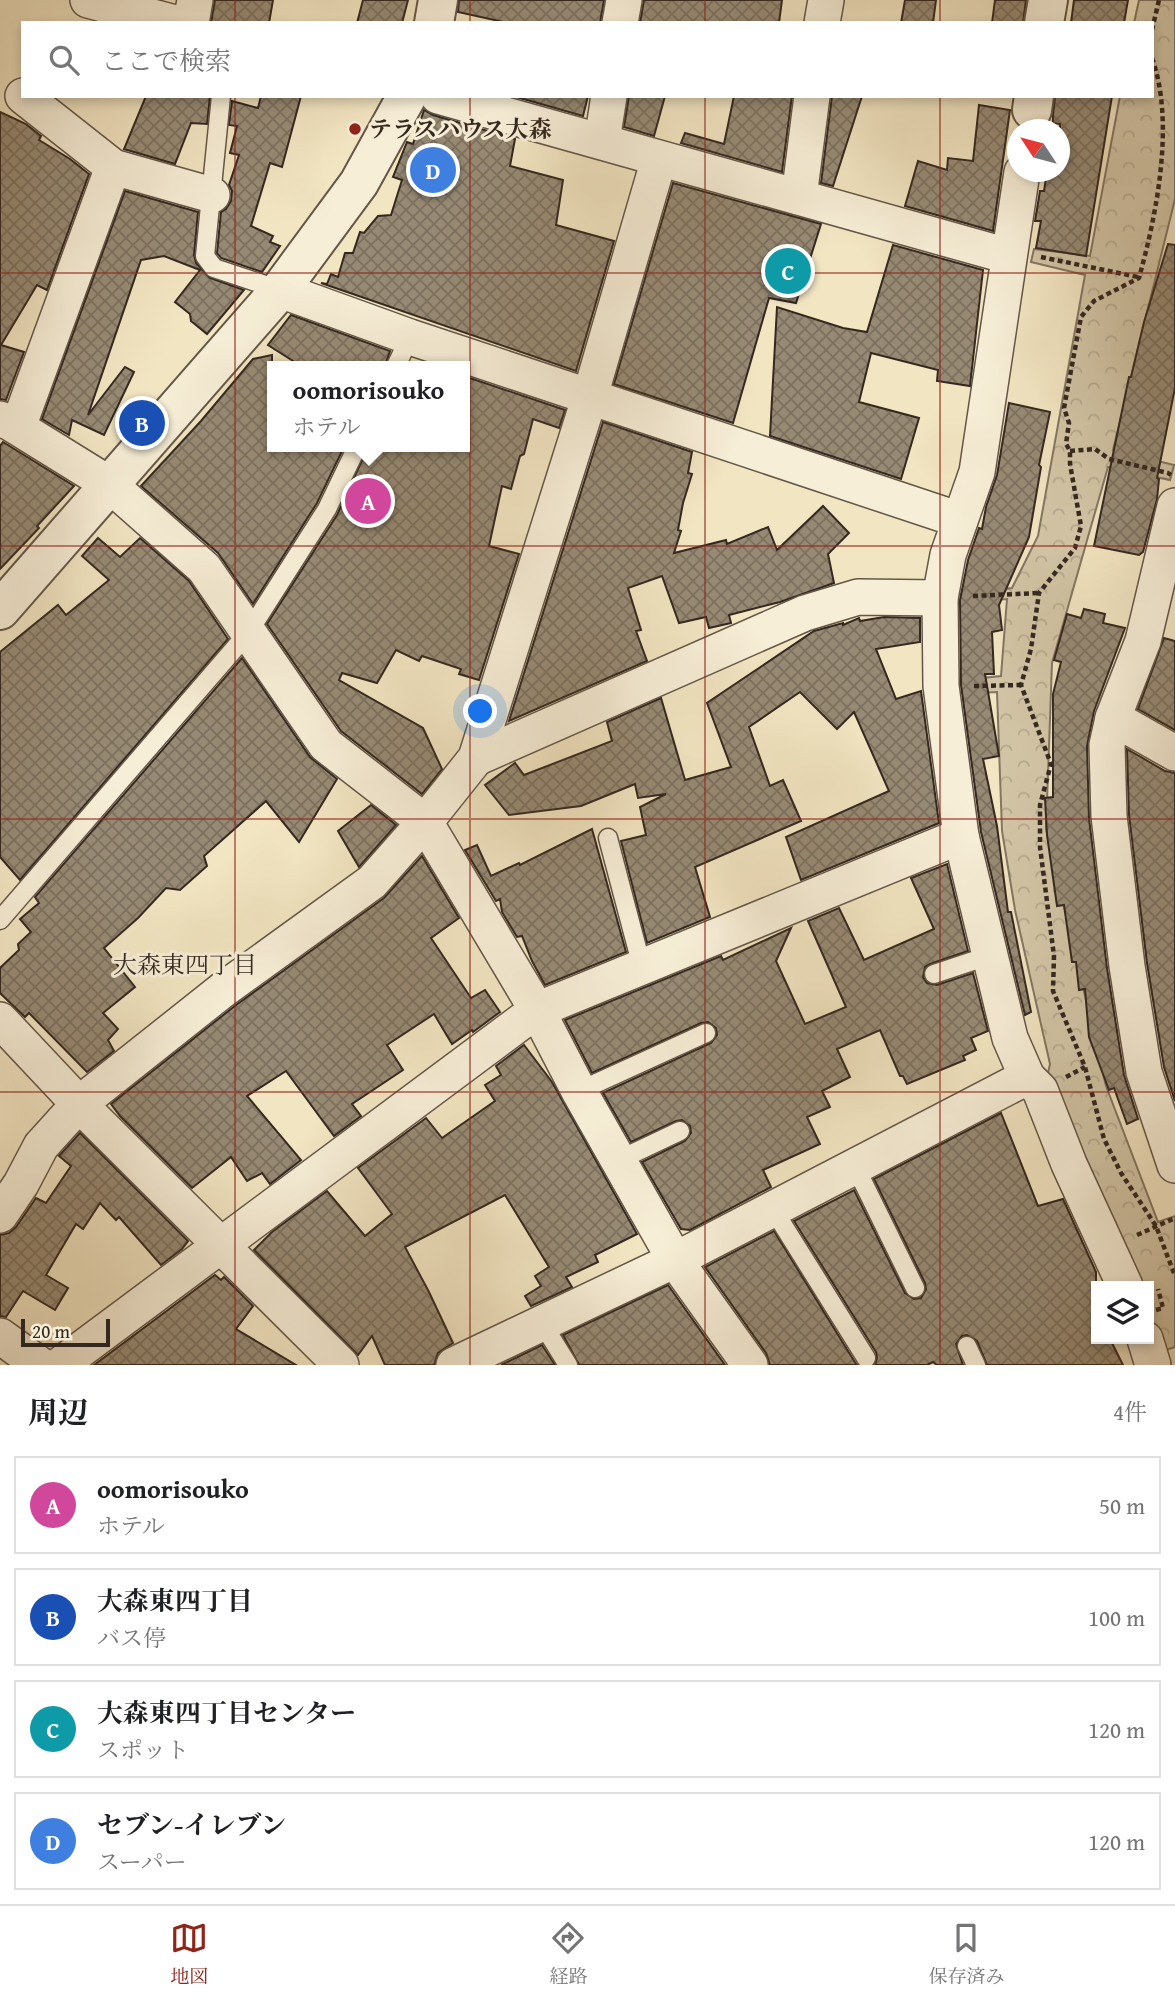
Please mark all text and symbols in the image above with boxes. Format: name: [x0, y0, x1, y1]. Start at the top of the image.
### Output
search box: [21, 21, 1154, 98]
icon: search: [45, 41, 83, 79]
text: ここで検索: [101, 41, 231, 80]
place label: テラスハウス大森: [369, 112, 552, 145]
north arrow: [1007, 119, 1070, 182]
marker: テラスハウス大森: [347, 121, 363, 137]
pin: D: [410, 144, 456, 196]
pin: C: [765, 245, 811, 297]
popup: [267, 361, 470, 452]
text: oomorisouko: [293, 370, 444, 409]
pin: B: [119, 397, 165, 449]
text: ホテル: [293, 410, 360, 443]
pin: A: [345, 475, 391, 527]
your location: [463, 694, 497, 728]
district label: 大森東四丁目: [113, 947, 257, 982]
map controls: [1091, 1281, 1154, 1344]
button: layers: [1091, 1281, 1154, 1344]
scale bar: [21, 1316, 110, 1348]
text: 20 m: [32, 1317, 70, 1345]
text: 周辺: [28, 1390, 88, 1434]
text: 4件: [1113, 1395, 1147, 1428]
text: oomorisouko: [97, 1469, 249, 1508]
text: A: [46, 1489, 60, 1522]
text: 50 m: [1099, 1489, 1145, 1522]
text: ホテル: [97, 1509, 165, 1542]
text: 大森東四丁目: [97, 1581, 253, 1620]
text: B: [46, 1601, 60, 1634]
text: 100 m: [1088, 1601, 1145, 1634]
text: バス停: [97, 1621, 166, 1654]
text: 大森東四丁目センター: [97, 1693, 356, 1732]
text: C: [46, 1713, 60, 1746]
text: 120 m: [1088, 1713, 1145, 1746]
text: スポット: [97, 1733, 189, 1766]
text: セブン-イレブン: [97, 1805, 286, 1844]
text: D: [46, 1825, 60, 1858]
text: 120 m: [1088, 1825, 1145, 1858]
text: スーパー: [97, 1845, 187, 1878]
tab: 地図: [170, 1919, 209, 1990]
tab: 経路: [549, 1919, 588, 1990]
tab: 保存済み: [928, 1919, 1005, 1990]

